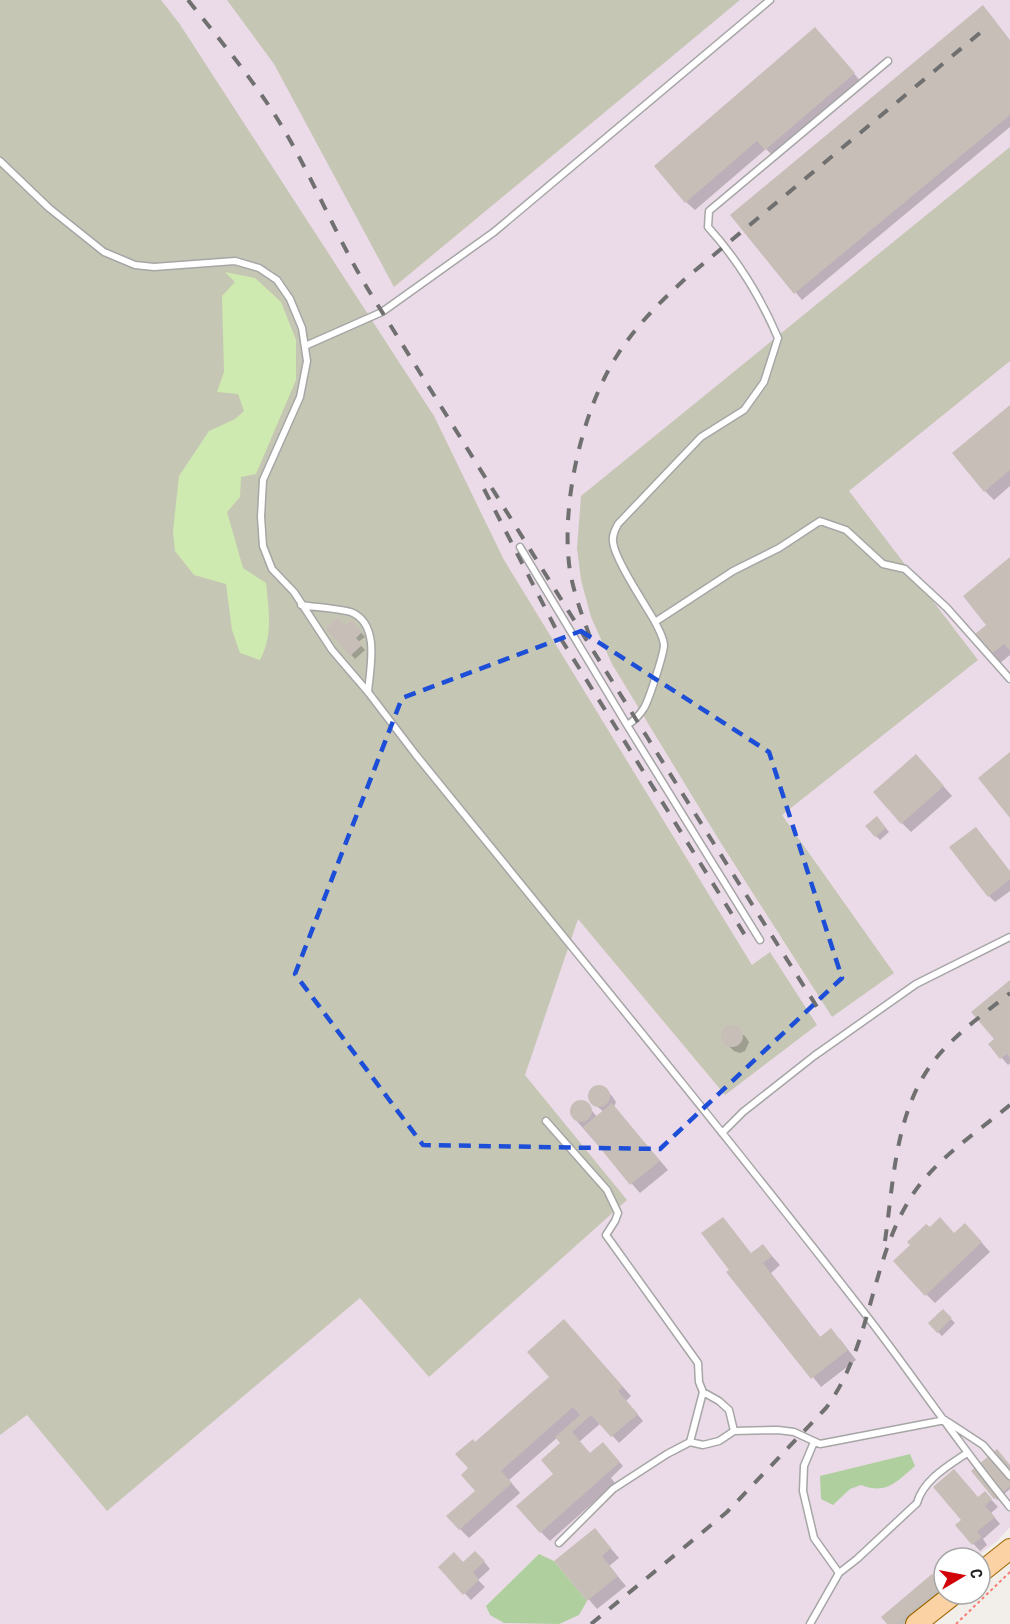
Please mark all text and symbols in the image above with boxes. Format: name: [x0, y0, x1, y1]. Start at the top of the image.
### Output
north arrow: [932, 1546, 992, 1606]
text: С: [966, 1567, 986, 1580]

